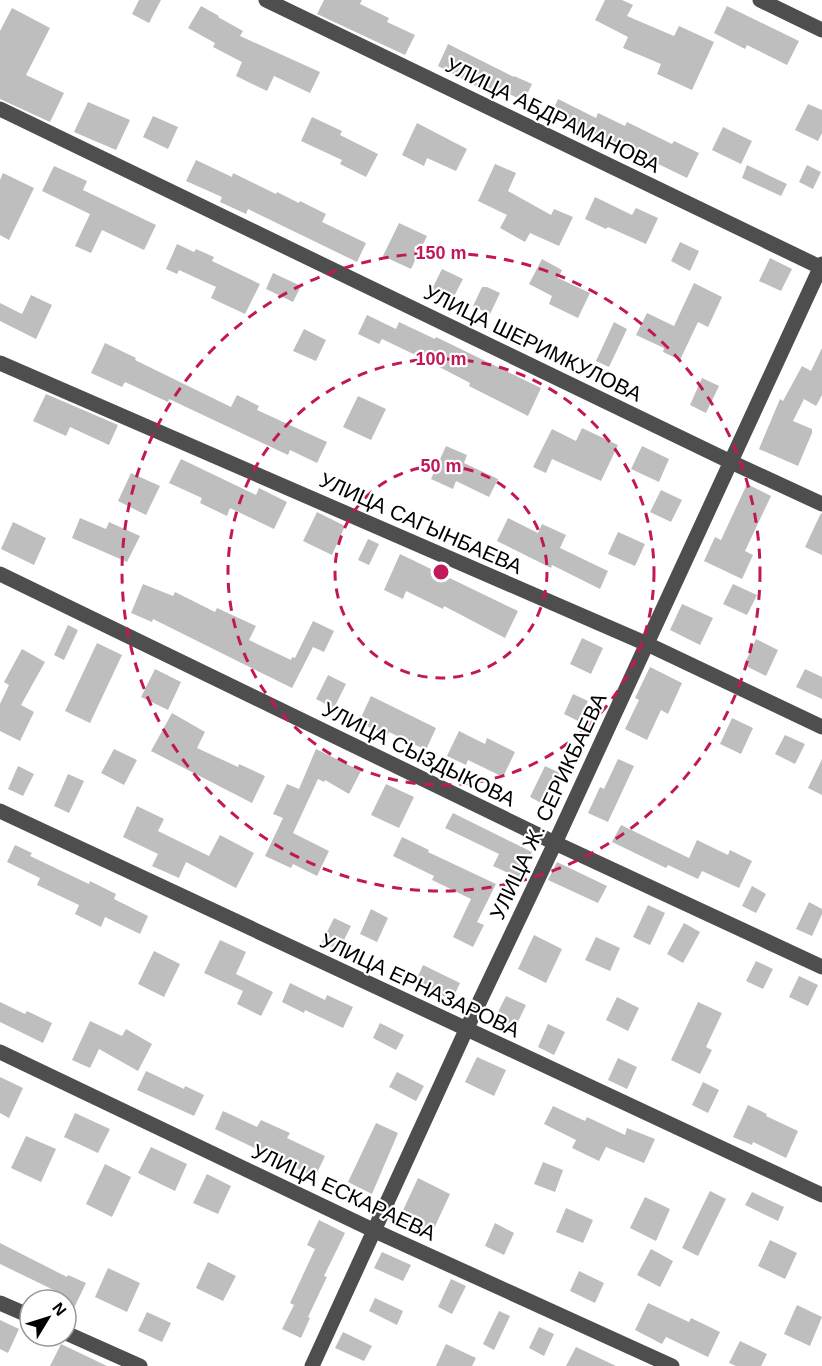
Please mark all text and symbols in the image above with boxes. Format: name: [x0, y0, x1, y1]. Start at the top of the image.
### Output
street label: УЛИЦА АБДРАМАНОВА: [442, 53, 664, 177]
text: 150 m: [415, 243, 467, 263]
street label: УЛИЦА ШЕРИМКУЛОВА: [420, 280, 646, 406]
text: 100 m: [415, 349, 467, 369]
text: 50 m: [420, 456, 462, 476]
street label: УЛИЦА САГЫНБАЕВА: [316, 468, 526, 578]
centre of rings: [431, 562, 451, 582]
street label: УЛИЦА Ж. СЕРИКБАЕВА: [485, 689, 611, 923]
street label: УЛИЦА СЫЗДЫКОВА: [319, 697, 519, 811]
street label: УЛИЦА ЕРНАЗАРОВА: [316, 929, 524, 1041]
street label: УЛИЦА ЕСКАРАЕВА: [248, 1139, 440, 1245]
north arrow: [18, 1288, 78, 1348]
text: N: [49, 1299, 70, 1319]

